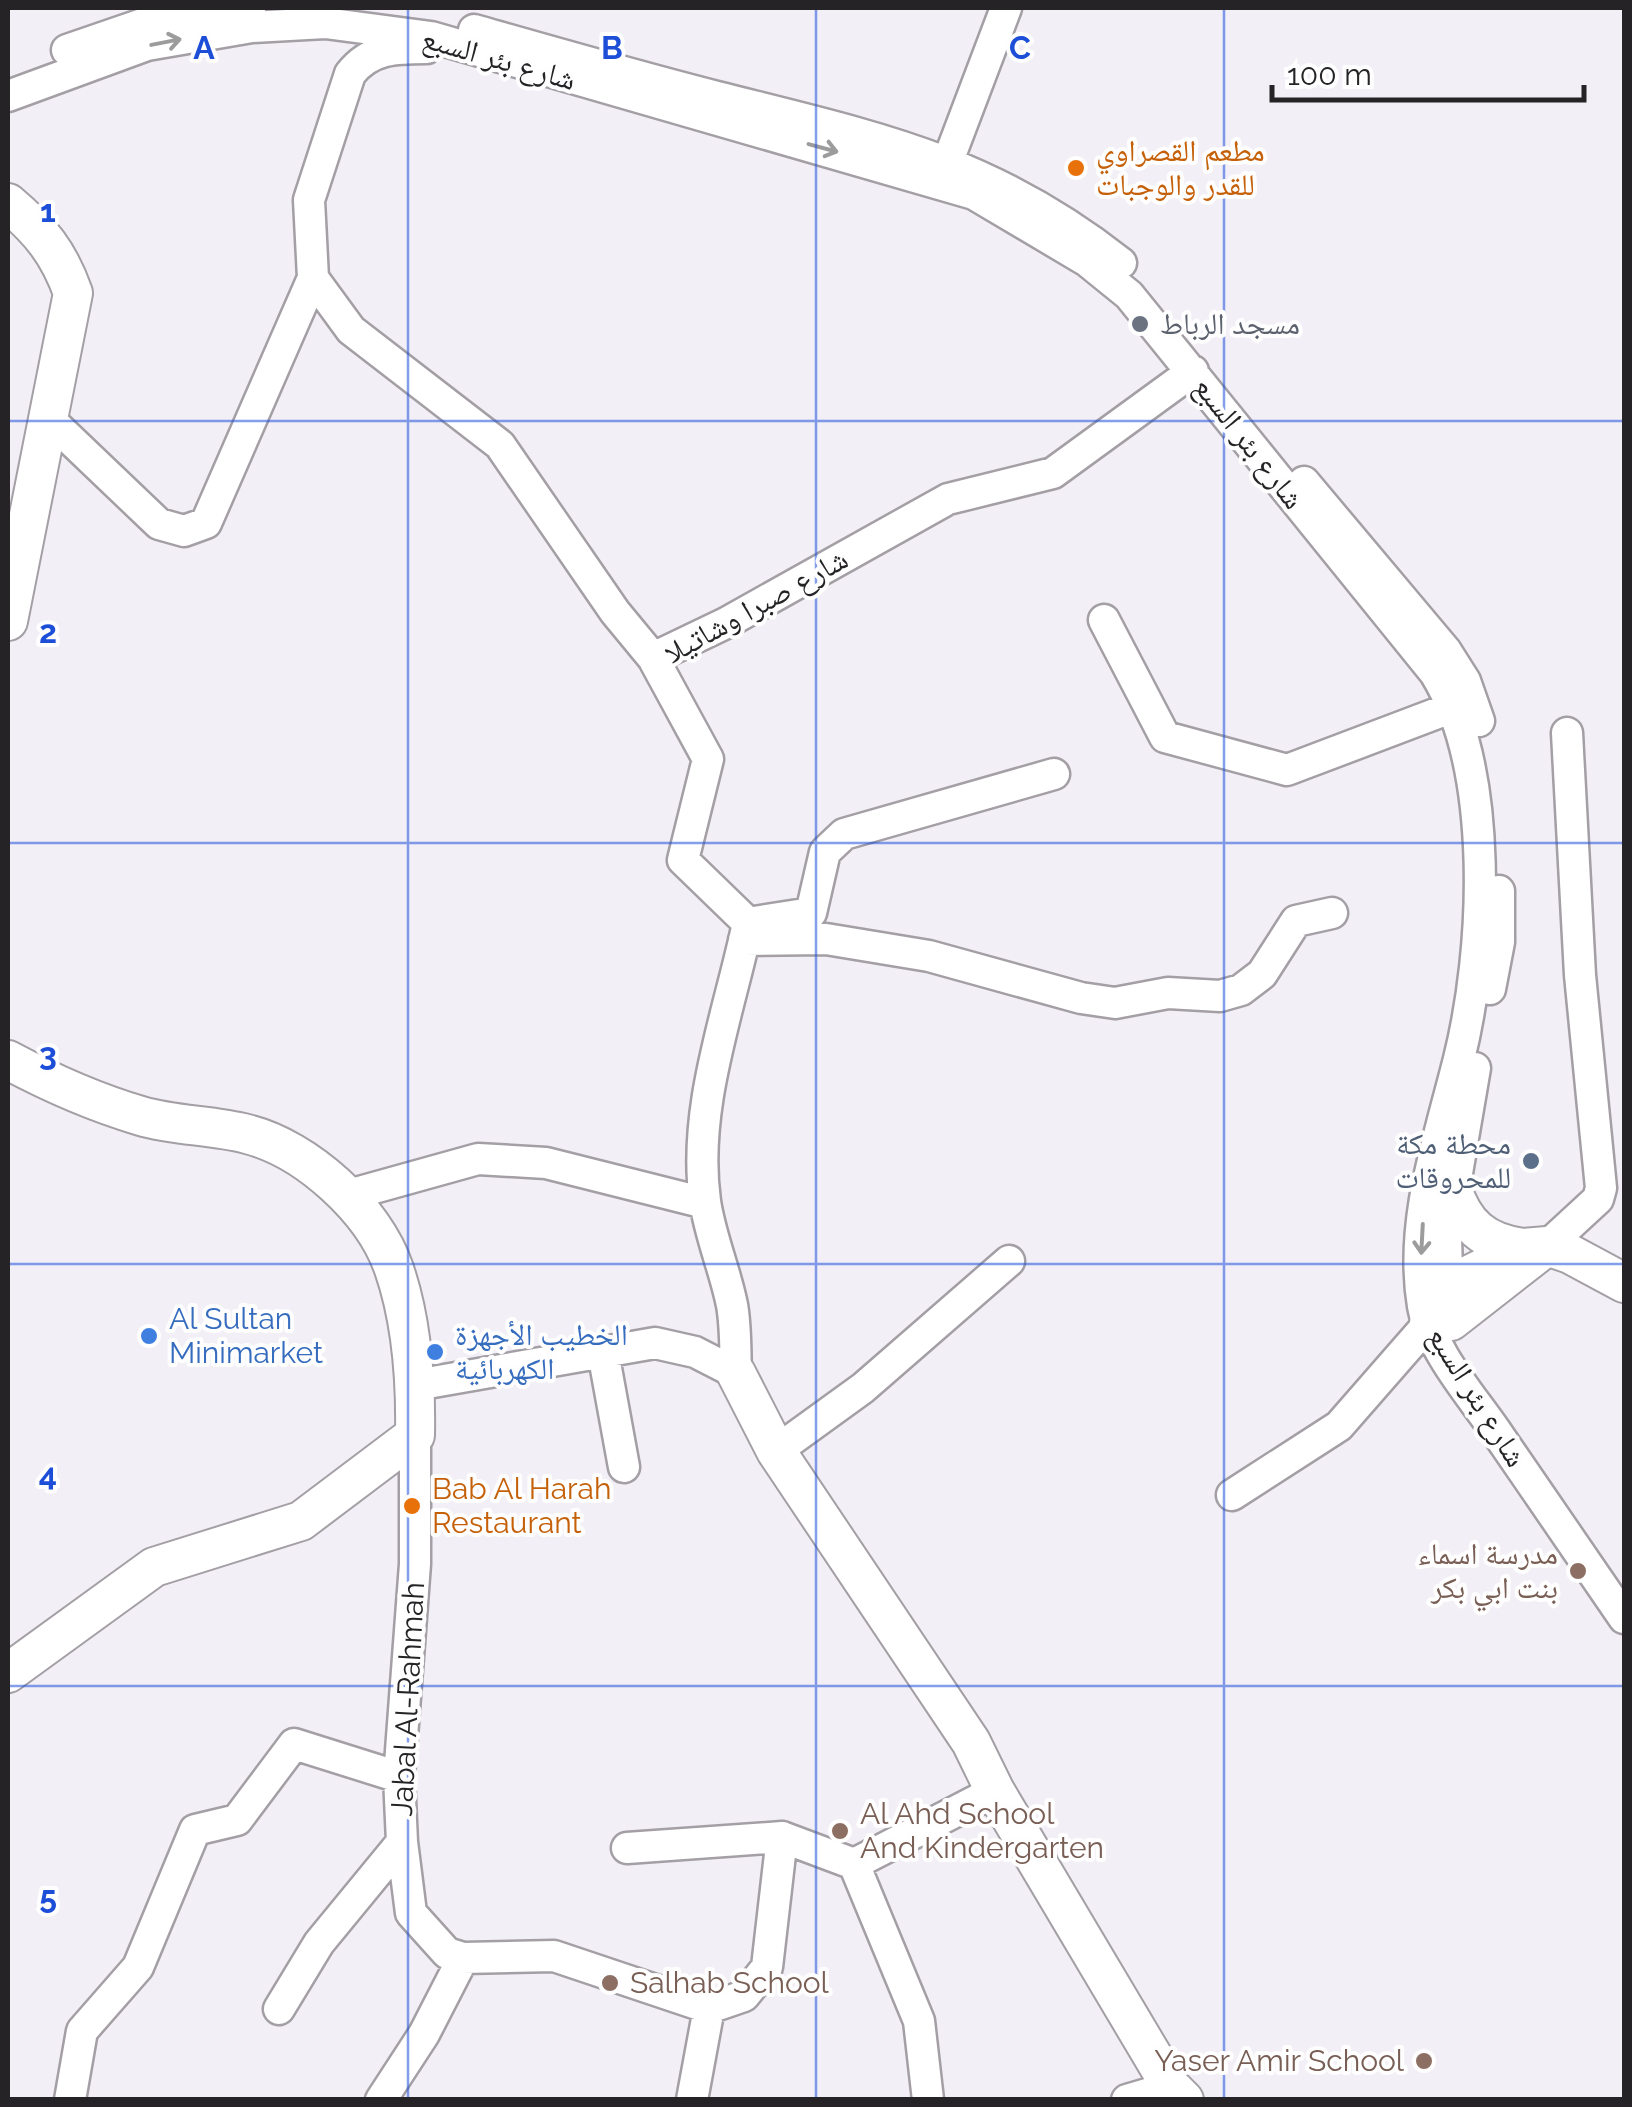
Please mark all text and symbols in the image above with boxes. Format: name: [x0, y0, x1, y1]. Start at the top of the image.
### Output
street label: شارع بئر السبع: [418, 20, 580, 99]
text: A: [193, 29, 215, 66]
text: B: [601, 29, 623, 66]
text: C: [1009, 29, 1031, 66]
one-way arrow: [149, 32, 182, 51]
scale bar: [1272, 40, 1584, 102]
text: 100 m: [1287, 57, 1372, 92]
place label: مطعم القصراوي للقدر والوجبات: [1096, 133, 1265, 202]
one-way arrow: [807, 139, 838, 158]
marker: مطعم القصراوي للقدر والوجبات: [1065, 157, 1087, 179]
text: 1: [40, 192, 56, 229]
place label: مسجد الرباط: [1160, 306, 1300, 341]
marker: مسجد الرباط: [1129, 313, 1151, 335]
street label: شارع بئر السبع: [1185, 370, 1312, 517]
street label: شارع صبرا وشاتيلا: [658, 541, 855, 672]
text: 2: [39, 613, 57, 650]
text: 3: [39, 1035, 57, 1072]
place label: محطة مكة للمحروقات: [1395, 1126, 1511, 1195]
marker: محطة مكة للمحروقات: [1520, 1150, 1542, 1172]
one-way arrow: [1412, 1222, 1431, 1254]
place label: Al Sultan Minimarket: [169, 1301, 323, 1370]
place label: الخطيب الأجهزة الكهربائية: [455, 1317, 628, 1386]
street label: شارع بئر السبع: [1419, 1320, 1534, 1474]
marker: Al Sultan Minimarket: [138, 1325, 160, 1347]
marker: الخطيب الأجهزة الكهربائية: [424, 1341, 446, 1363]
text: 4: [39, 1456, 57, 1493]
place label: Bab Al Harah Restaurant: [432, 1471, 611, 1540]
marker: Bab Al Harah Restaurant: [401, 1495, 423, 1517]
place label: مدرسة اسماء بنت ابي بكر: [1418, 1536, 1558, 1612]
marker: مدرسة اسماء بنت ابي بكر: [1567, 1560, 1589, 1582]
street label: Jabal Al-Rahmah: [384, 1581, 431, 1817]
place label: Al Ahd School And Kindergarten: [860, 1796, 1104, 1865]
marker: Al Ahd School And Kindergarten: [829, 1820, 851, 1842]
text: 5: [39, 1878, 57, 1915]
place label: Salhab School: [630, 1965, 830, 2000]
marker: Salhab School: [599, 1972, 621, 1994]
place label: Yaser Amir School: [1154, 2043, 1405, 2078]
marker: Yaser Amir School: [1413, 2050, 1435, 2072]

